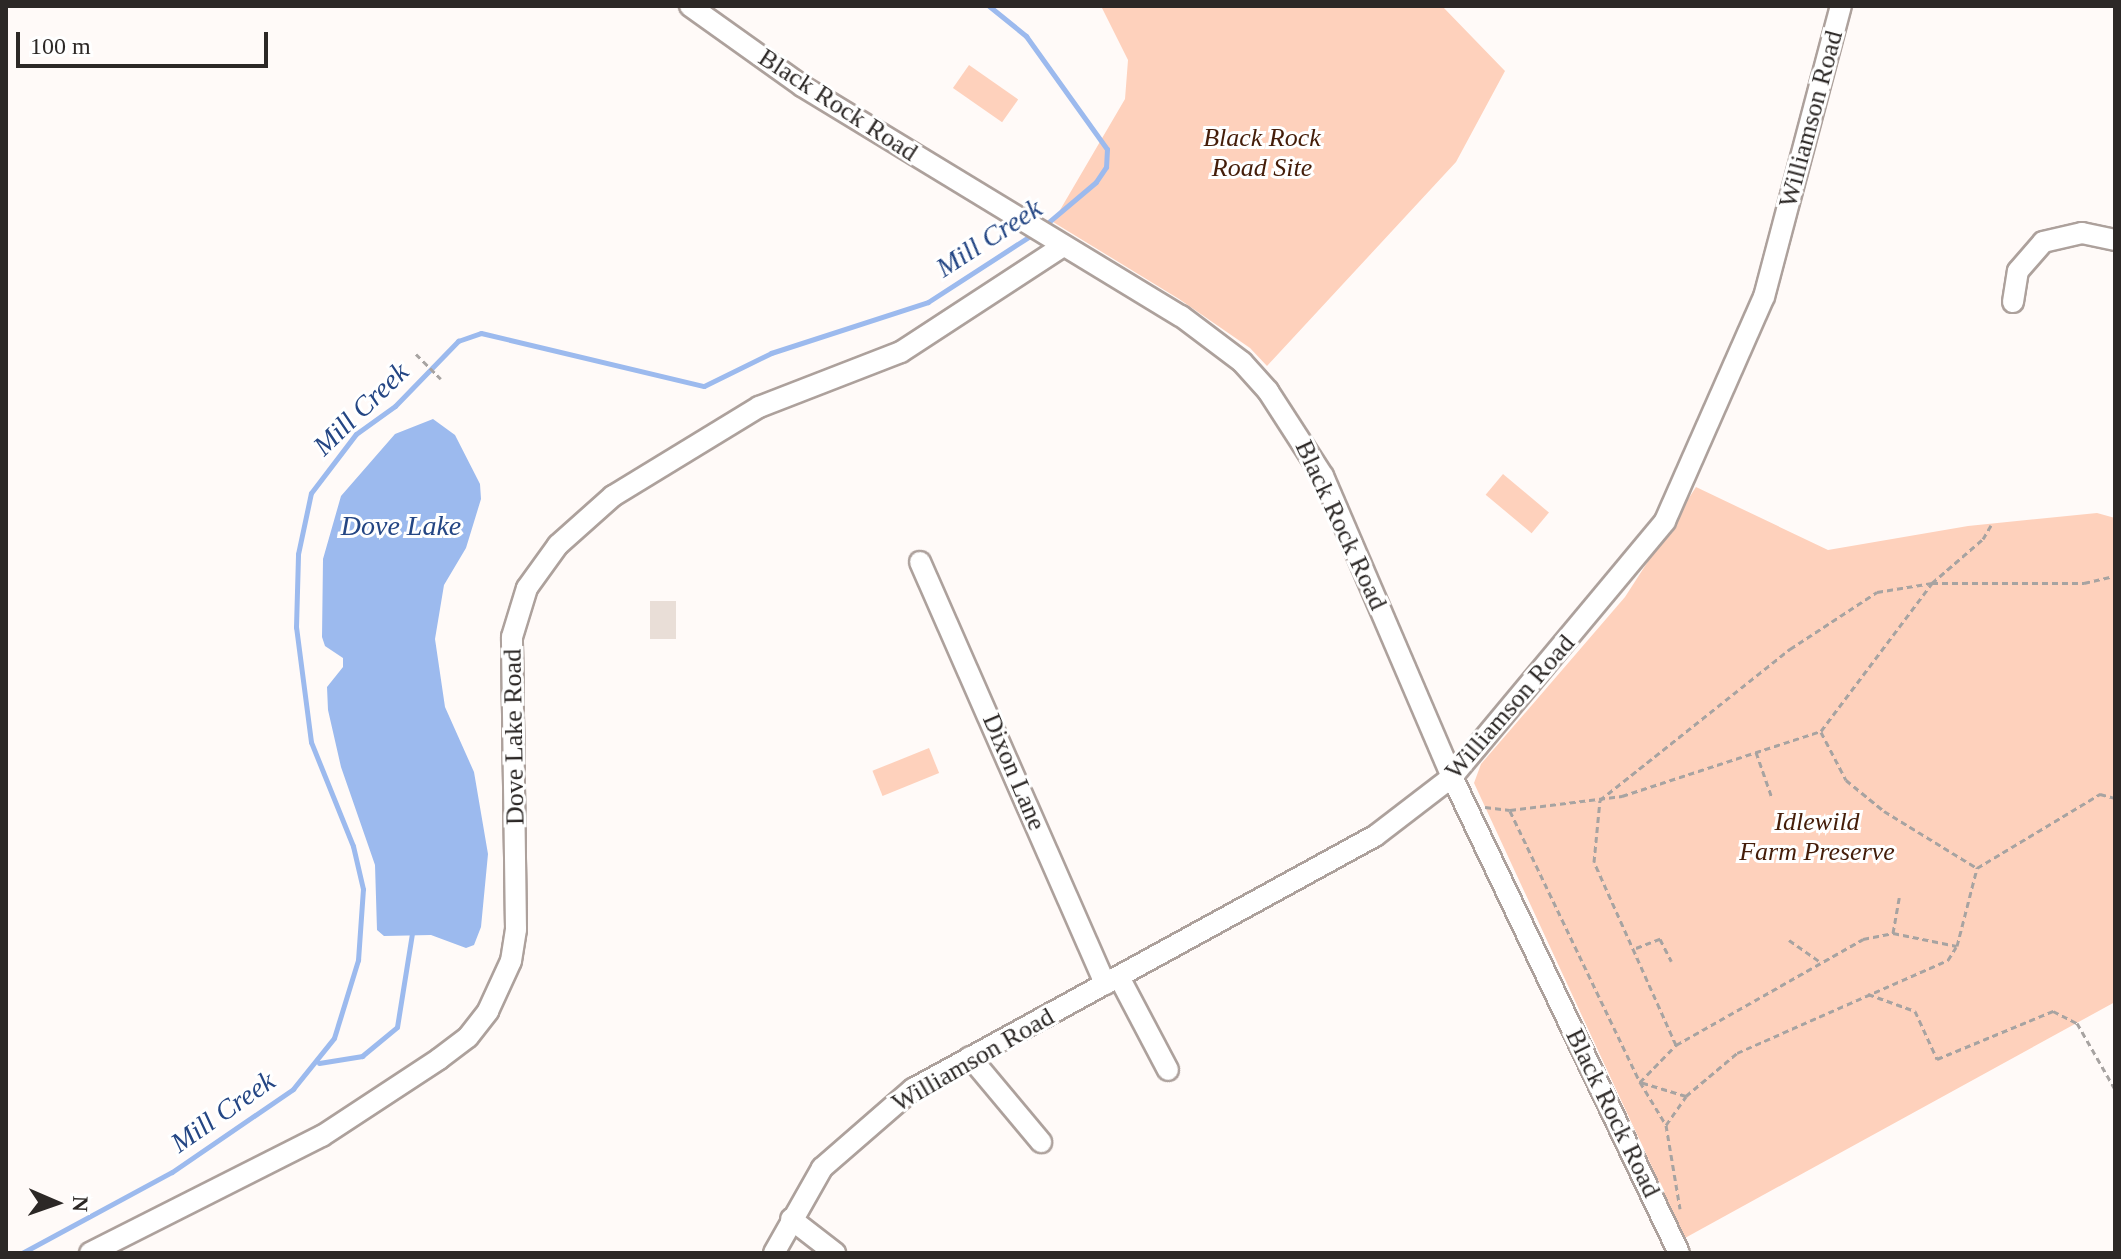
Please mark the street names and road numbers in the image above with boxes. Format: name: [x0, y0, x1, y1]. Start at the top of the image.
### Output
street label: Williamson Road: [1772, 27, 1850, 211]
street label: Black Rock Road: [753, 42, 923, 168]
street label: Black Rock Road: [1288, 435, 1394, 615]
street label: Williamson Road: [1439, 628, 1581, 786]
street label: Dove Lake Road: [497, 649, 531, 825]
street label: Dixon Lane: [976, 709, 1052, 835]
street label: Williamson Road: [887, 1001, 1059, 1119]
street label: Black Rock Road: [1559, 1024, 1667, 1202]

